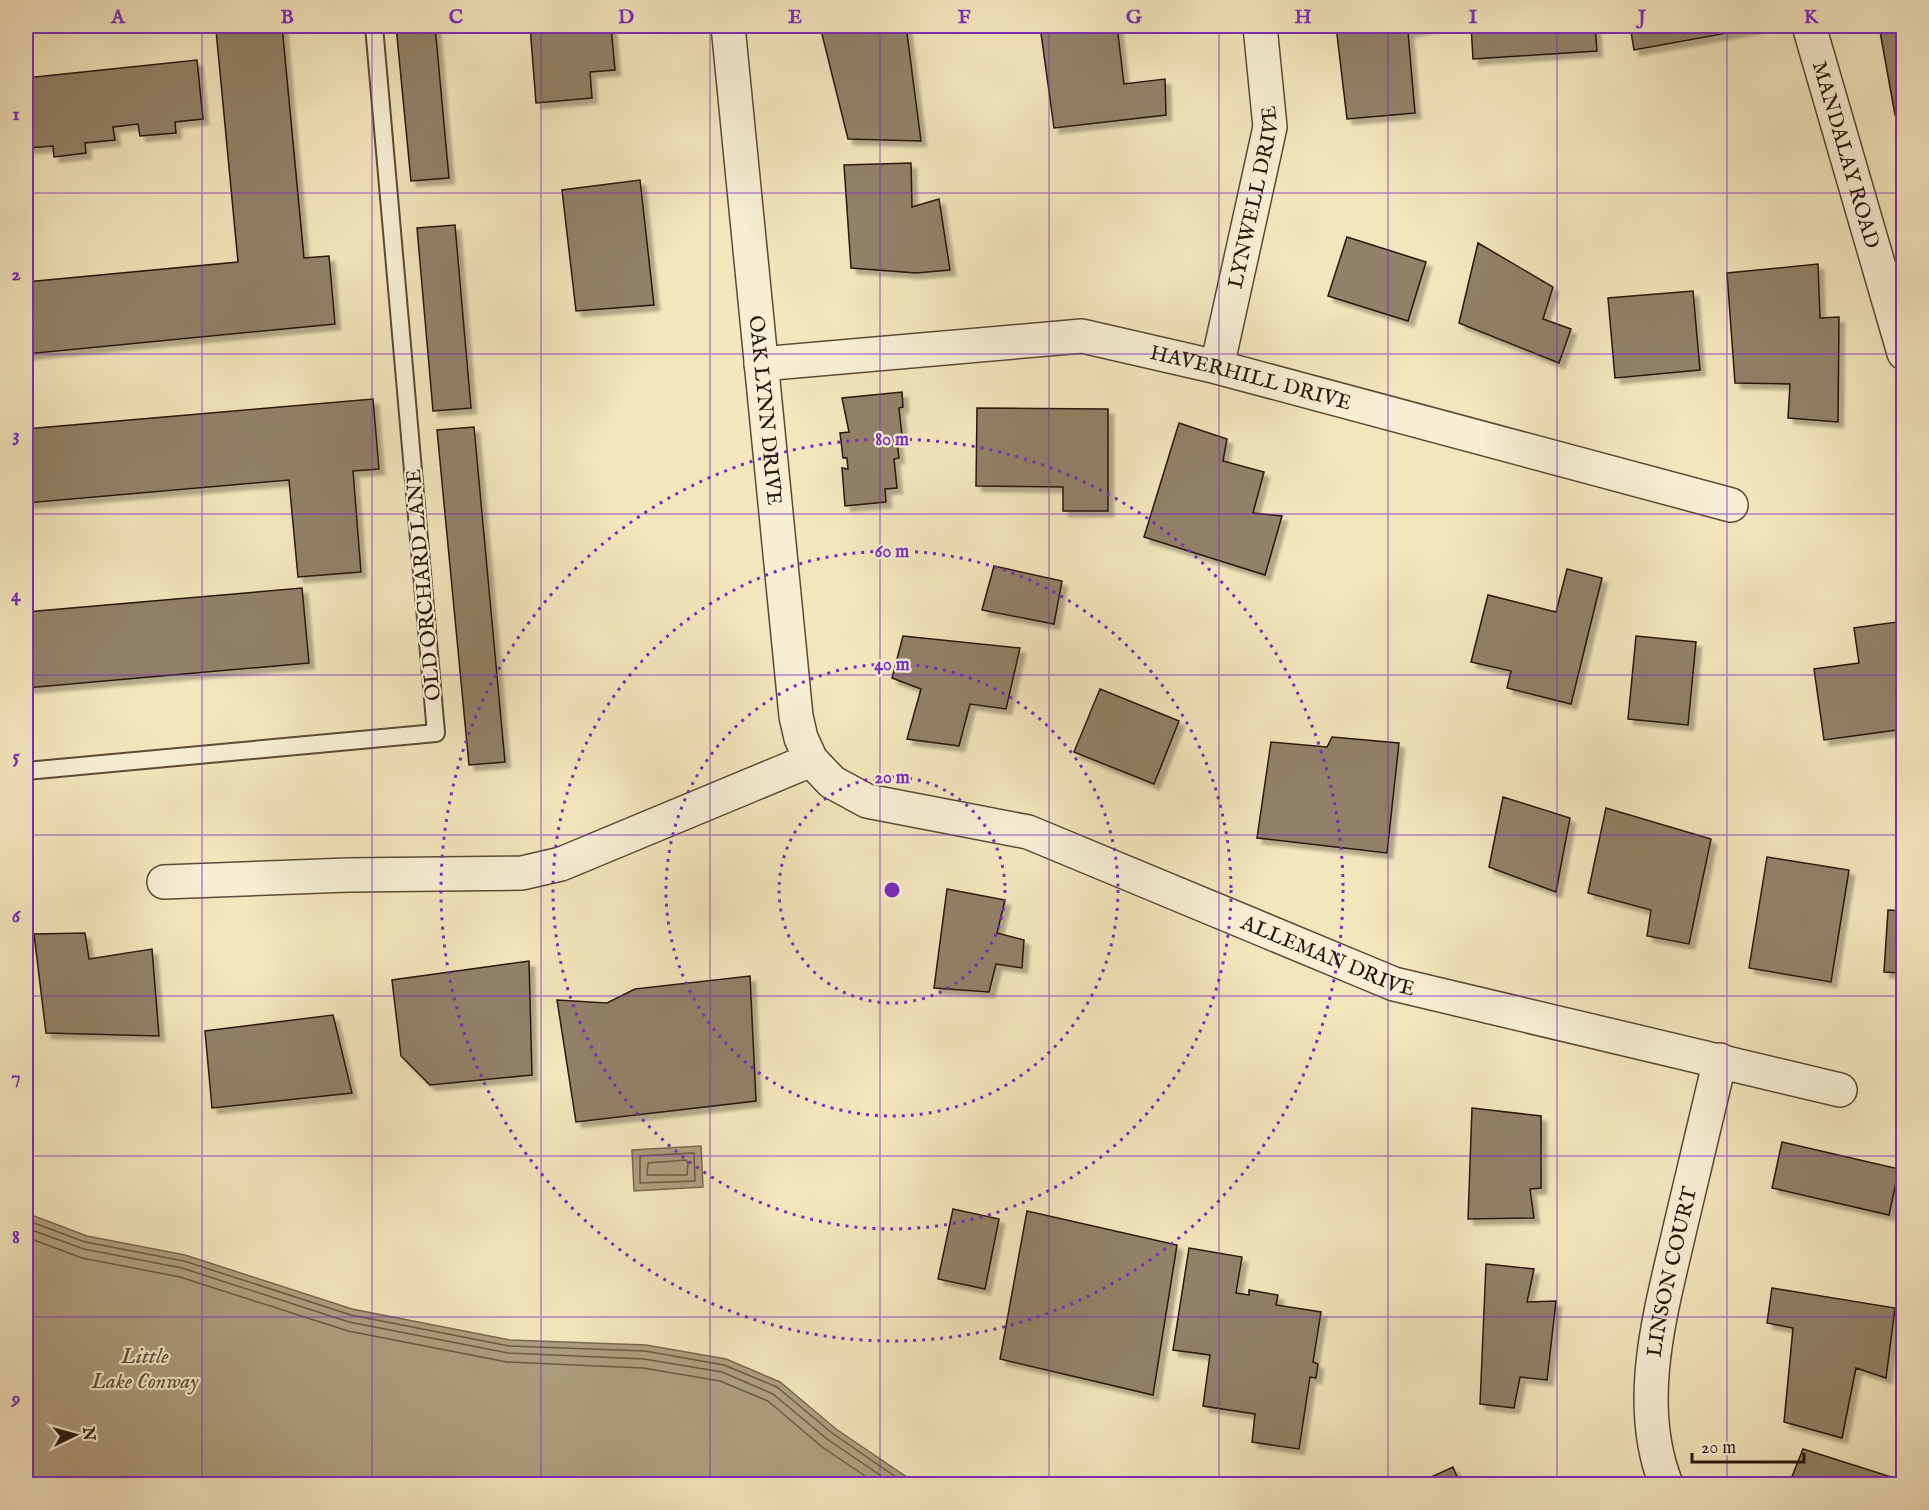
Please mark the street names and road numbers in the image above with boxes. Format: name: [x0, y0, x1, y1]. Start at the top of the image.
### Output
street label: MANDALAY ROAD: [1805, 58, 1885, 252]
street label: LYNWELL DRIVE: [1223, 104, 1286, 291]
street label: OAK LYNN DRIVE: [742, 314, 787, 506]
street label: HAVERHILL DRIVE: [1147, 340, 1354, 417]
street label: OLD ORCHARD LANE: [401, 468, 448, 702]
street label: ALLEMAN DRIVE: [1236, 910, 1417, 1003]
street label: LINSON COURT: [1642, 1183, 1705, 1359]

